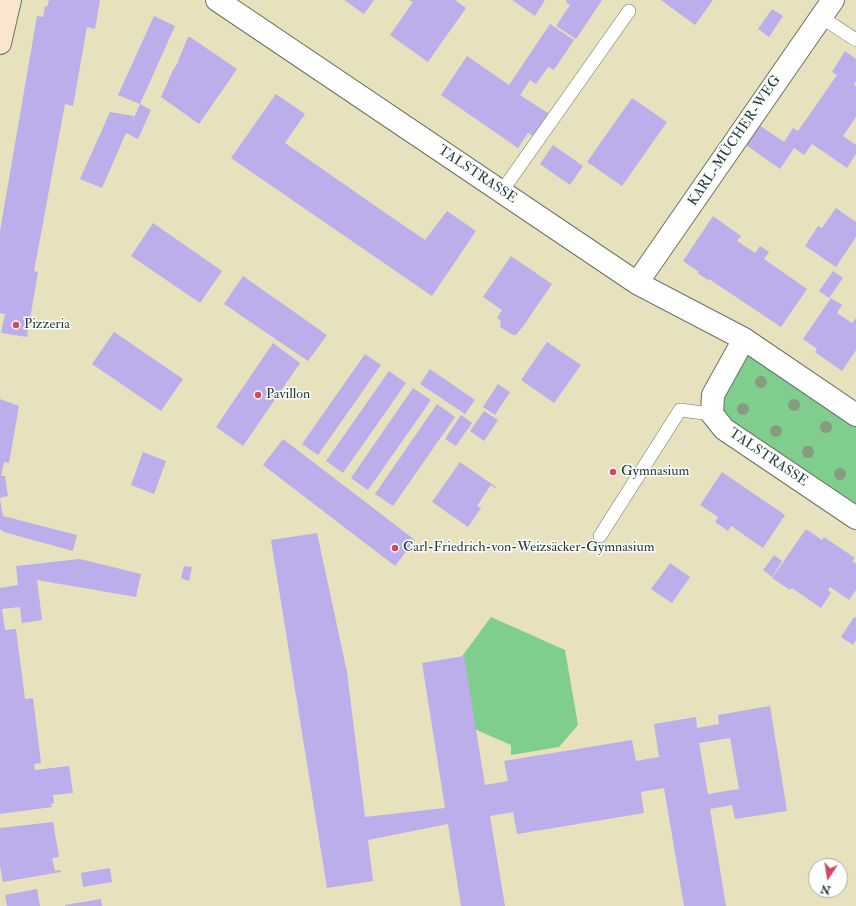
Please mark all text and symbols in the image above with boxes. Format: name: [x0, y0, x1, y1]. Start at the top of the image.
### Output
street label: KARL-MÜCHER-WEG: [685, 73, 785, 209]
street label: TALSTRASSE: [434, 142, 520, 208]
place label: Pizzeria: [24, 317, 70, 333]
marker: Pizzeria: [11, 320, 21, 330]
place label: Pavillon: [266, 387, 310, 403]
marker: Pavillon: [253, 390, 263, 400]
street label: TALSTRASSE: [725, 425, 811, 491]
place label: Gymnasium: [621, 464, 689, 480]
marker: Gymnasium: [608, 467, 618, 477]
place label: Carl-Friedrich-von-Weizsäcker-Gymnasium: [403, 540, 655, 556]
marker: Carl-Friedrich-von-Weizsäcker-Gymnasium: [390, 543, 400, 553]
north arrow: [808, 858, 848, 898]
text: N: [819, 882, 832, 897]

